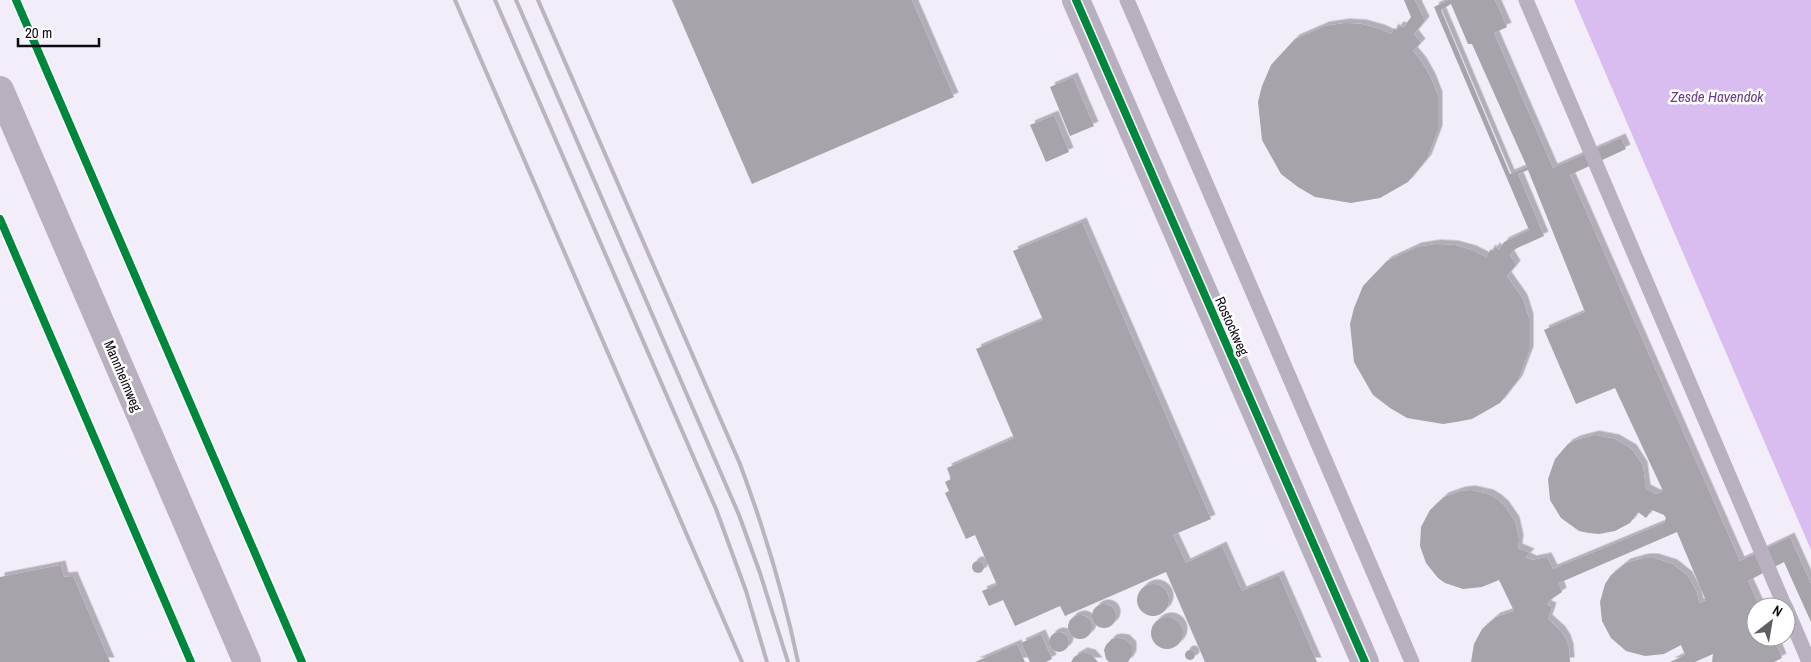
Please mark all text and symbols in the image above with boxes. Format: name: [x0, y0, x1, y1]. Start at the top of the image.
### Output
scale bar: [18, 15, 99, 47]
text: 20 m: [25, 22, 52, 43]
water label: Zesde Havendok: [1670, 86, 1764, 107]
street label: Rostockweg: [1211, 294, 1253, 359]
street label: Mannheimweg: [100, 338, 146, 415]
north arrow: [1746, 597, 1796, 647]
text: N: [1770, 601, 1786, 621]

